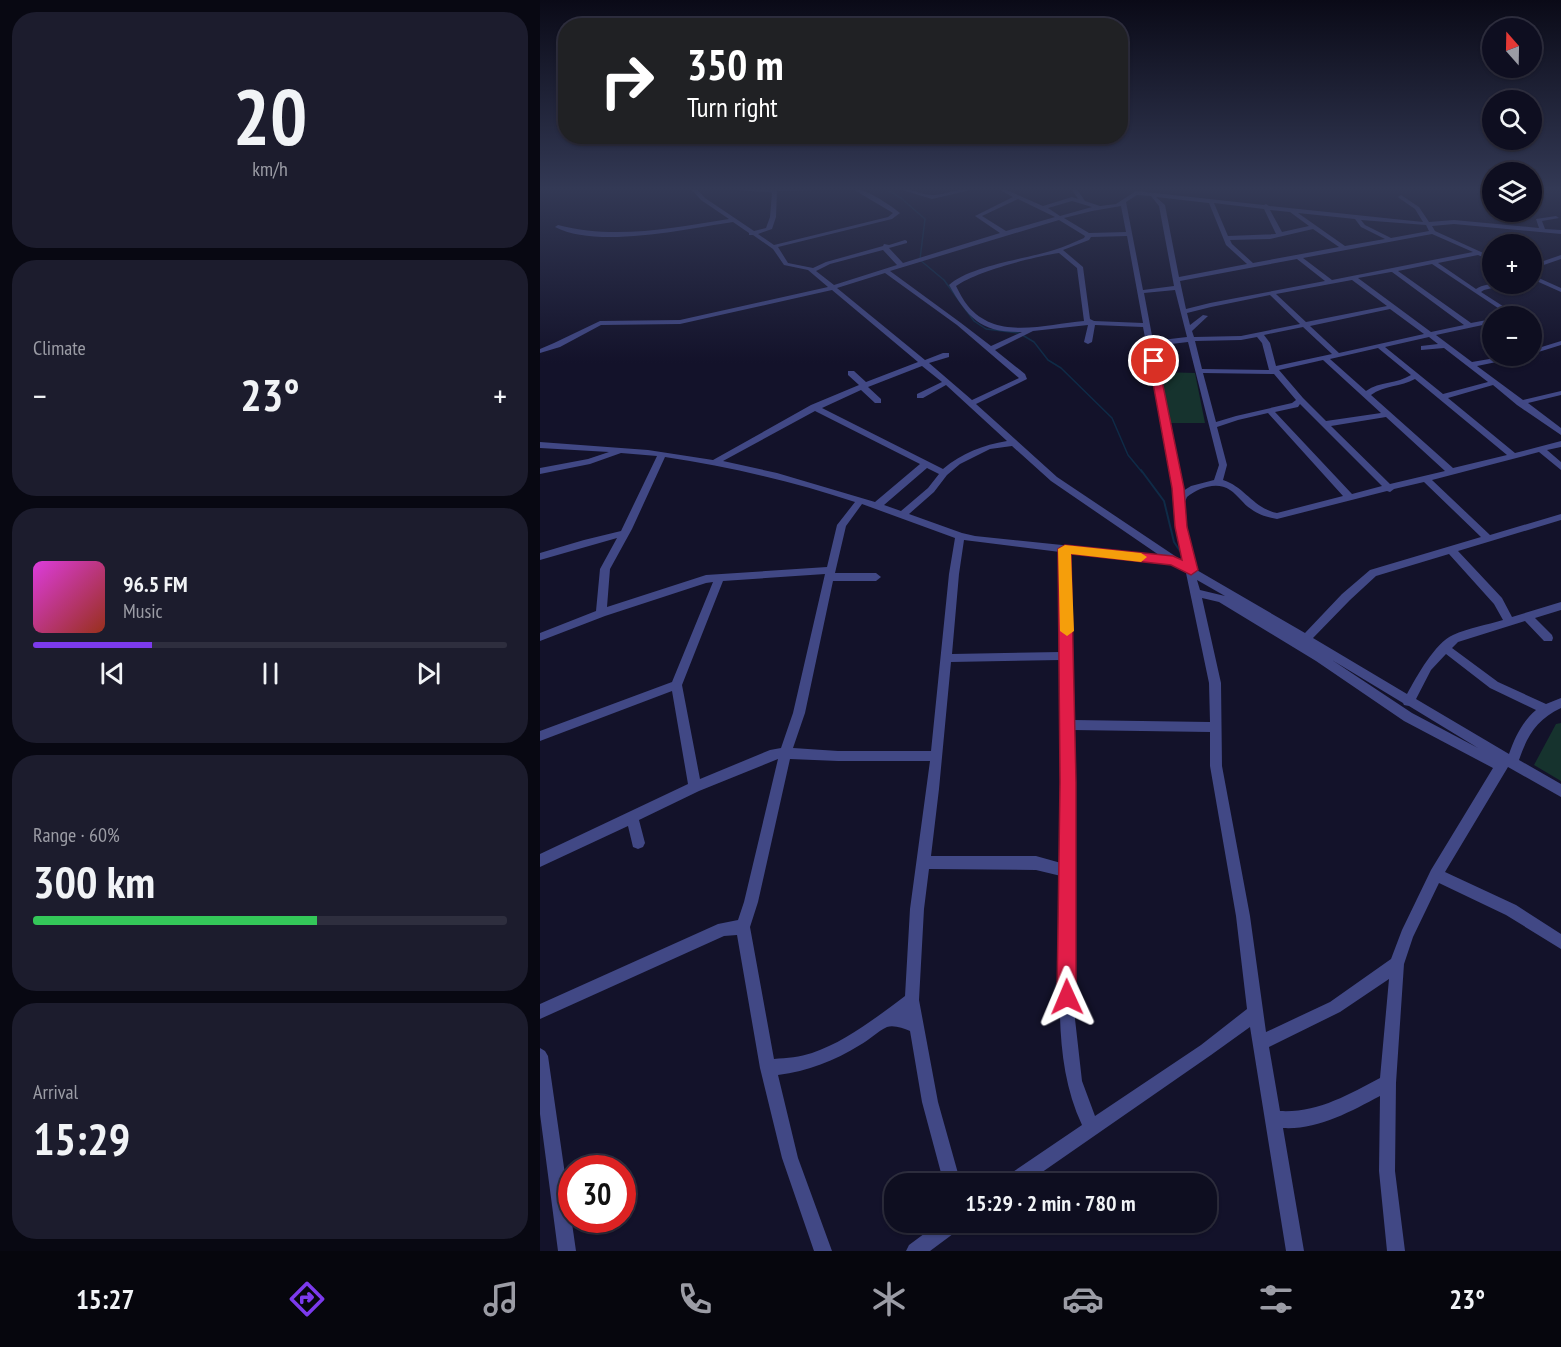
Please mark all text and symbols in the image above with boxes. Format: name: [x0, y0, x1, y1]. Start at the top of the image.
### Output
north arrow: [1482, 18, 1542, 78]
map controls: [1482, 18, 1542, 366]
text: 350 m: [687, 37, 784, 92]
icon: right: [588, 42, 666, 120]
text: 20: [233, 66, 307, 167]
text: Turn right: [687, 90, 778, 124]
button: search: [1482, 90, 1542, 150]
text: km/h: [252, 156, 288, 182]
button: layers: [1482, 162, 1542, 222]
button: +: [1482, 234, 1542, 294]
button: −: [1482, 306, 1542, 366]
text: Climate: [33, 335, 86, 361]
pin: [1128, 335, 1179, 386]
icon: arrive: [1137, 344, 1170, 377]
text: 23°: [240, 365, 300, 423]
text: −: [33, 374, 47, 417]
text: +: [493, 374, 507, 417]
text: 96.5 FM: [123, 570, 188, 598]
text: Music: [123, 598, 163, 624]
icon: previous: [96, 657, 129, 690]
icon: pause: [254, 657, 287, 690]
icon: next: [412, 657, 445, 690]
text: Range · 60%: [33, 822, 120, 848]
text: 300 km: [33, 852, 155, 910]
position arrow: [1035, 965, 1099, 1029]
text: Arrival: [33, 1079, 78, 1105]
text: 15:29: [33, 1109, 130, 1167]
speed limit sign: 30: [558, 1155, 636, 1233]
text: 15:29 · 2 min · 780 m: [965, 1189, 1136, 1217]
icon: directions: [286, 1278, 328, 1320]
icon: music: [480, 1278, 522, 1320]
icon: phone: [674, 1278, 716, 1320]
icon: climate: [868, 1278, 910, 1320]
icon: car: [1062, 1278, 1104, 1320]
icon: filters: [1255, 1278, 1297, 1320]
text: 15:27: [76, 1282, 134, 1316]
text: 23°: [1449, 1282, 1485, 1316]

